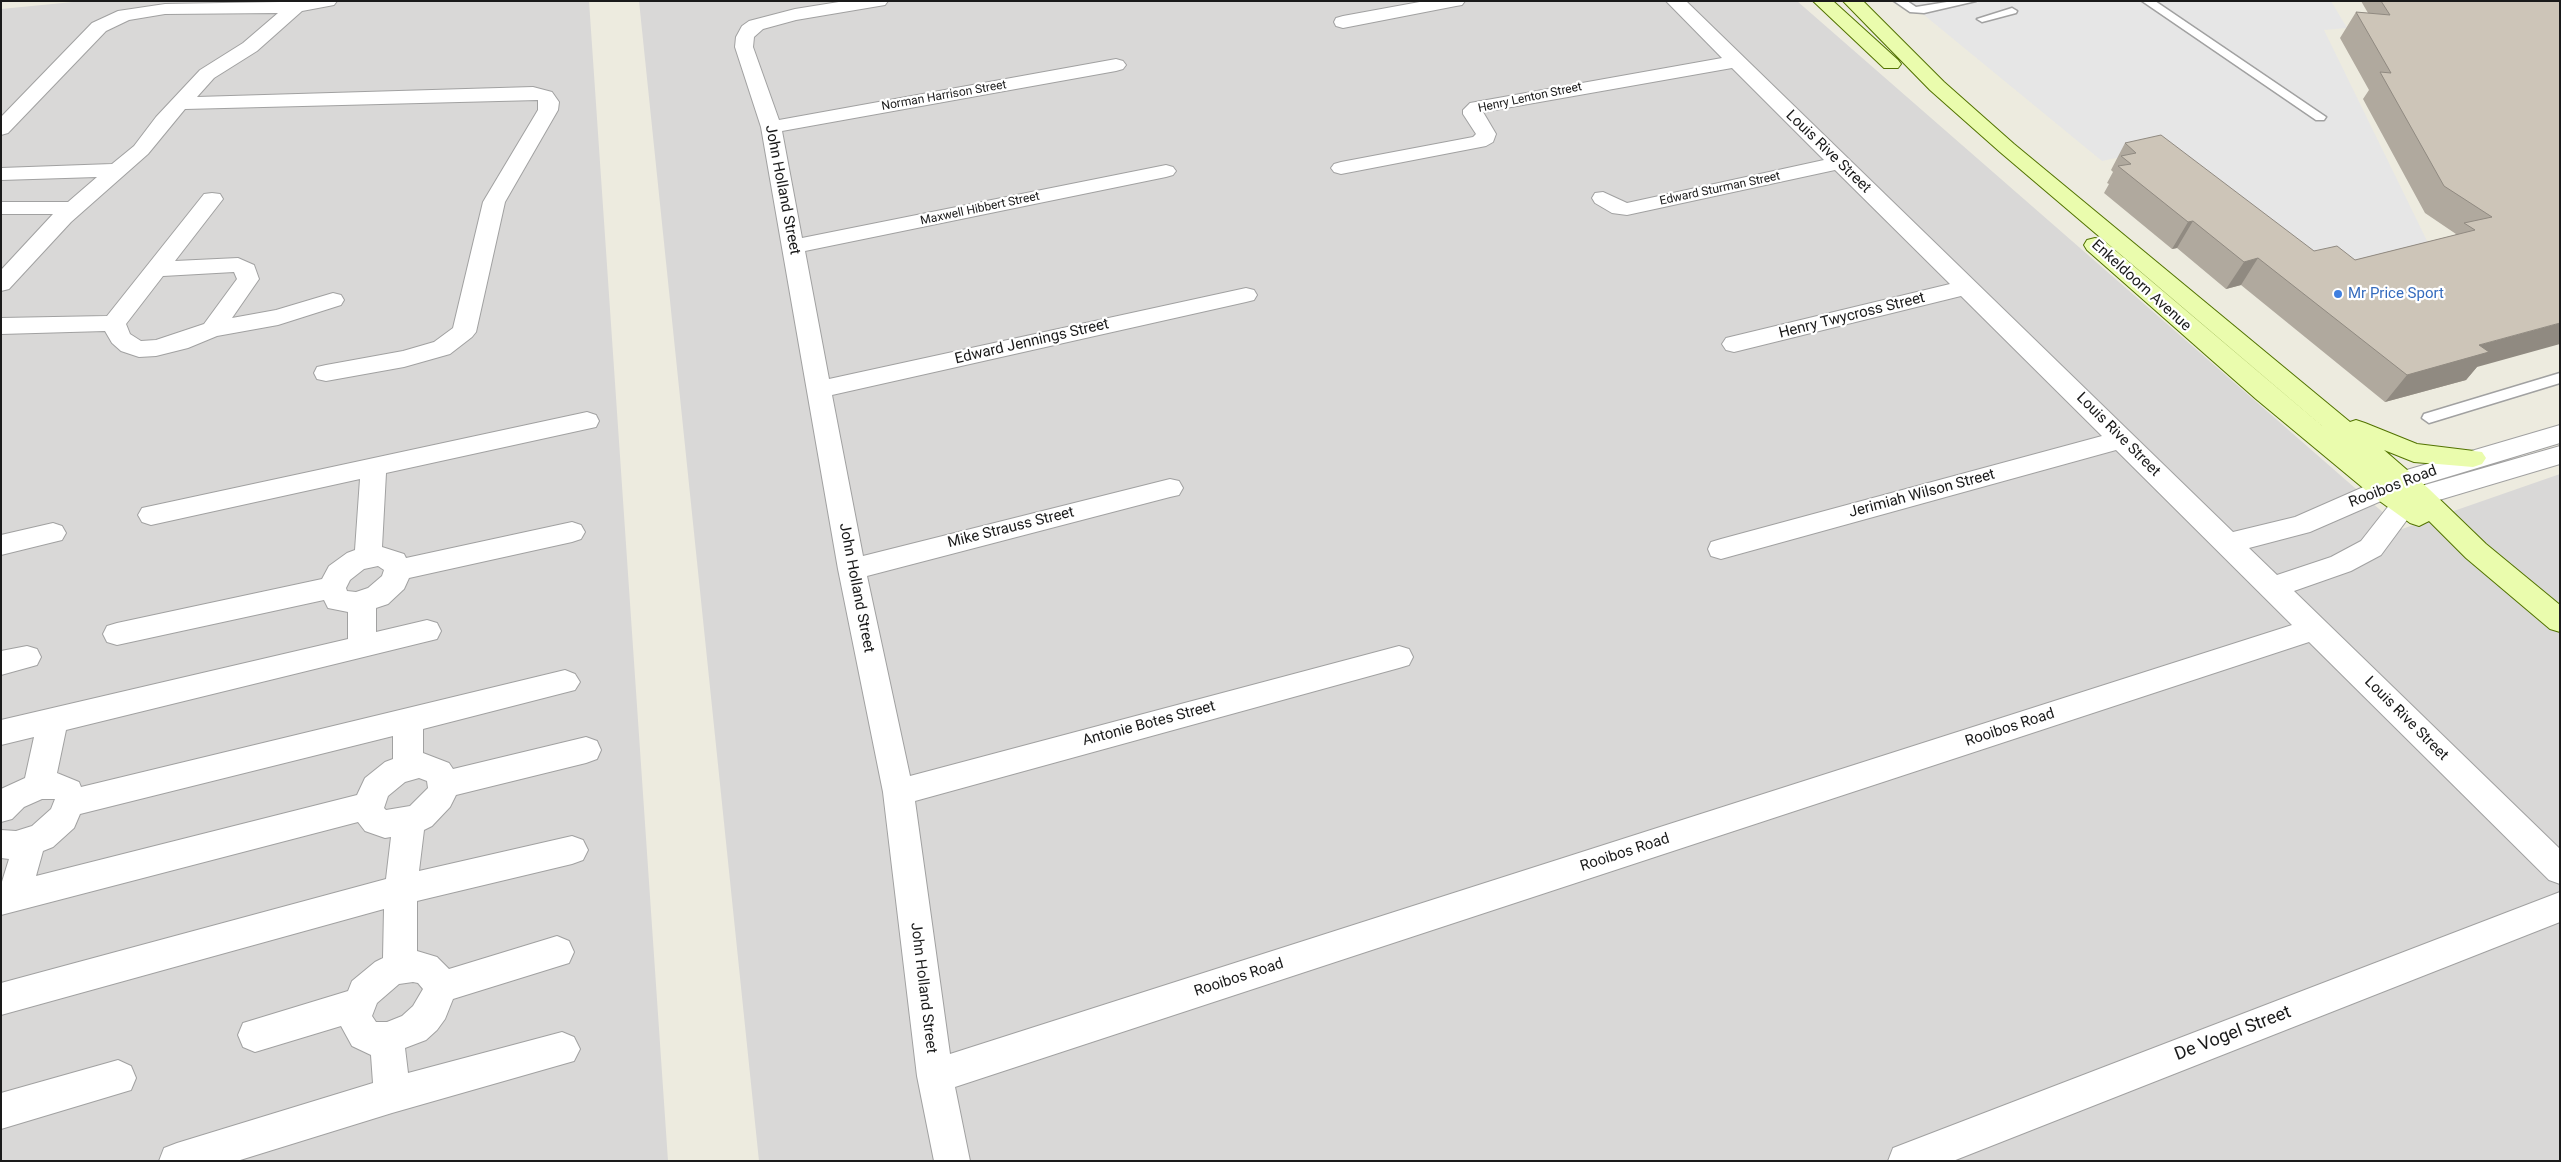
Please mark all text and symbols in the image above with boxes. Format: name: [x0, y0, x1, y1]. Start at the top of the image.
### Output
street label: Norman Harrison Street: [880, 78, 1008, 114]
street label: Henry Lenton Street: [1477, 80, 1583, 116]
street label: Louis Rive Street: [1782, 107, 1874, 197]
street label: John Holland Street: [761, 124, 803, 256]
street label: Edward Sturman Street: [1658, 169, 1782, 209]
street label: Maxwell Hibbert Street: [919, 189, 1041, 229]
street label: Enkeldoorn Avenue: [2088, 237, 2194, 335]
place label: Mr Price Sport: [2348, 285, 2444, 303]
marker: Mr Price Sport: [2332, 288, 2344, 300]
street label: Henry Twycross Street: [1777, 289, 1927, 343]
street label: Edward Jennings Street: [953, 316, 1111, 368]
street label: Louis Rive Street: [2072, 389, 2164, 481]
street label: Rooibos Road: [2346, 462, 2440, 512]
street label: Jerimiah Wilson Street: [1847, 466, 1997, 522]
street label: Mike Strauss Street: [946, 504, 1076, 552]
street label: John Holland Street: [835, 522, 877, 654]
street label: Louis Rive Street: [2360, 673, 2452, 765]
street label: Antonie Botes Street: [1081, 698, 1217, 750]
street label: Rooibos Road: [1963, 705, 2057, 751]
street label: Rooibos Road: [1578, 830, 1672, 876]
street label: John Holland Street: [906, 921, 940, 1055]
street label: Rooibos Road: [1192, 955, 1286, 1001]
street label: De Vogel Street: [2172, 1002, 2294, 1066]

